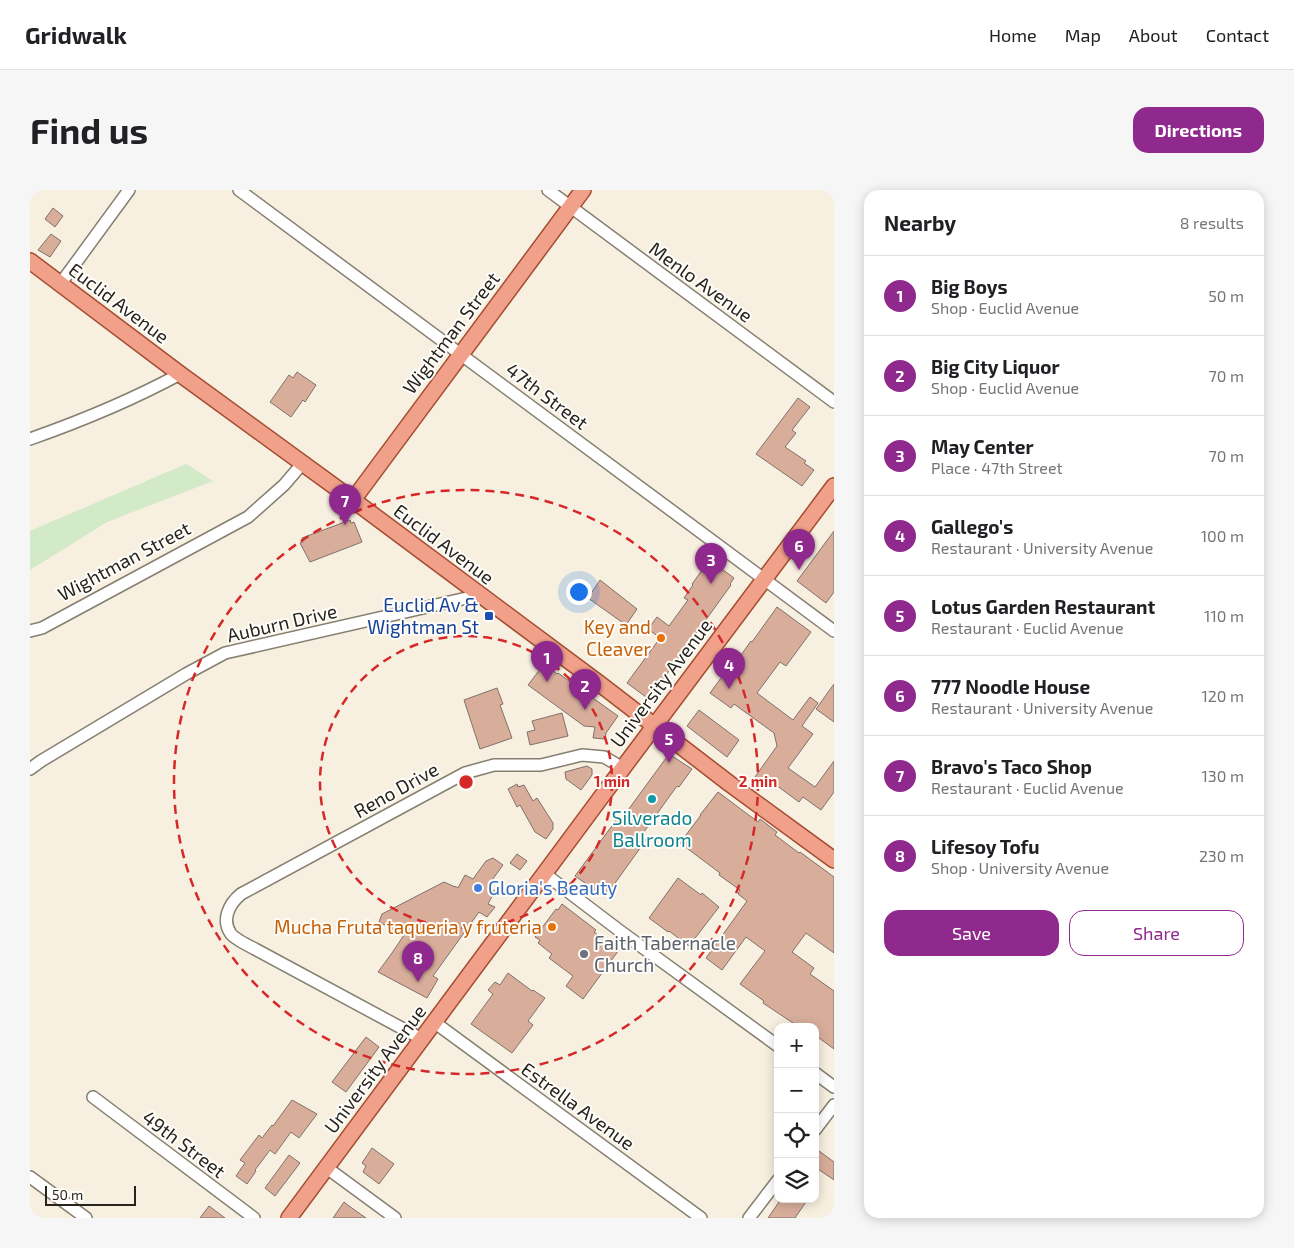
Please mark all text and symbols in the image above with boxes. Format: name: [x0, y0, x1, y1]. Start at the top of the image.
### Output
text: Gridwalk: [25, 20, 127, 49]
text: Home: [989, 24, 1037, 46]
text: Map: [1065, 24, 1101, 46]
text: About: [1129, 24, 1178, 46]
text: Contact: [1206, 24, 1269, 46]
button: Directions: [1133, 107, 1264, 153]
text: Find us: [30, 109, 148, 151]
text: Nearby: [884, 210, 956, 235]
text: 8 results: [1180, 213, 1244, 232]
street label: Menlo Avenue: [645, 236, 757, 327]
street label: Euclid Avenue: [65, 257, 174, 348]
street label: Wightman Street: [397, 267, 504, 398]
text: Big Boys: [931, 275, 1008, 298]
text: 1: [897, 286, 903, 305]
text: 50 m: [1208, 286, 1244, 305]
text: Shop · Euclid Avenue: [931, 298, 1079, 317]
text: Big City Liquor: [931, 355, 1060, 378]
street label: 47th Street: [502, 357, 593, 434]
text: 2: [895, 366, 905, 385]
text: 70 m: [1209, 366, 1244, 385]
text: Shop · Euclid Avenue: [931, 378, 1079, 397]
text: May Center: [931, 435, 1034, 458]
text: 3: [895, 446, 905, 465]
text: 70 m: [1209, 446, 1244, 465]
text: Place · 47th Street: [931, 458, 1063, 477]
pin: 7: [329, 484, 361, 525]
street label: Euclid Avenue: [390, 498, 499, 589]
text: Gallego's: [931, 515, 1013, 538]
street label: Wightman Street: [54, 516, 194, 605]
text: 4: [895, 526, 905, 545]
text: 100 m: [1201, 526, 1244, 545]
pin: 6: [783, 529, 815, 570]
text: Restaurant · University Avenue: [931, 538, 1153, 557]
pin: 3: [695, 543, 727, 584]
your location: [566, 579, 592, 605]
place label: Euclid Av & Wightman St: [367, 593, 479, 638]
text: Lotus Garden Restaurant: [931, 595, 1155, 618]
street label: Auburn Drive: [225, 599, 339, 646]
text: 5: [896, 606, 904, 625]
text: 110 m: [1204, 606, 1244, 625]
marker: Euclid Av & Wightman St: [483, 610, 495, 622]
street label: University Avenue: [605, 614, 716, 751]
place label: Key and Cleaver: [584, 615, 651, 660]
text: Restaurant · Euclid Avenue: [931, 618, 1124, 637]
marker: Key and Cleaver: [655, 632, 667, 644]
pin: 1: [531, 641, 563, 682]
pin: 4: [713, 648, 745, 689]
pin: 2: [569, 669, 601, 710]
text: 777 Noodle House: [931, 675, 1090, 698]
text: 6: [895, 686, 905, 705]
text: 120 m: [1201, 686, 1244, 705]
text: Restaurant · University Avenue: [931, 698, 1153, 717]
pin: 5: [653, 722, 685, 763]
text: Bravo's Taco Shop: [931, 755, 1092, 778]
street label: Reno Drive: [349, 757, 442, 822]
text: 7: [896, 766, 904, 785]
text: 130 m: [1202, 766, 1244, 785]
text: 1 min: [594, 772, 630, 790]
text: 2 min: [739, 772, 777, 790]
centre of rings: [457, 773, 475, 791]
text: Restaurant · Euclid Avenue: [931, 778, 1124, 797]
marker: Silverado Ballroom: [646, 793, 658, 805]
place label: Silverado Ballroom: [612, 806, 692, 851]
text: Lifesoy Tofu: [931, 835, 1040, 858]
text: 8: [895, 846, 905, 865]
text: 230 m: [1199, 846, 1244, 865]
text: Shop · University Avenue: [931, 858, 1109, 877]
place label: Gloria's Beauty: [488, 876, 617, 899]
marker: Gloria's Beauty: [472, 882, 484, 894]
button: Save: [884, 910, 1059, 956]
button: Share: [1069, 910, 1244, 956]
place label: Mucha Fruta taqueria y fruteria: [274, 915, 542, 938]
marker: Mucha Fruta taqueria y fruteria: [546, 921, 558, 933]
place label: Faith Tabernacle Church: [594, 931, 736, 976]
pin: 8: [402, 941, 434, 982]
marker: Faith Tabernacle Church: [578, 948, 590, 960]
street label: University Avenue: [319, 1000, 430, 1137]
map controls: [774, 1023, 819, 1203]
button: +: [774, 1023, 819, 1068]
street label: Estrella Avenue: [517, 1057, 639, 1154]
button: −: [774, 1068, 819, 1113]
street label: 49th Street: [138, 1105, 230, 1182]
button: locate: [774, 1113, 819, 1158]
button: layers: [774, 1158, 819, 1203]
scale bar: [45, 1183, 136, 1206]
text: 50 m: [52, 1186, 83, 1203]

